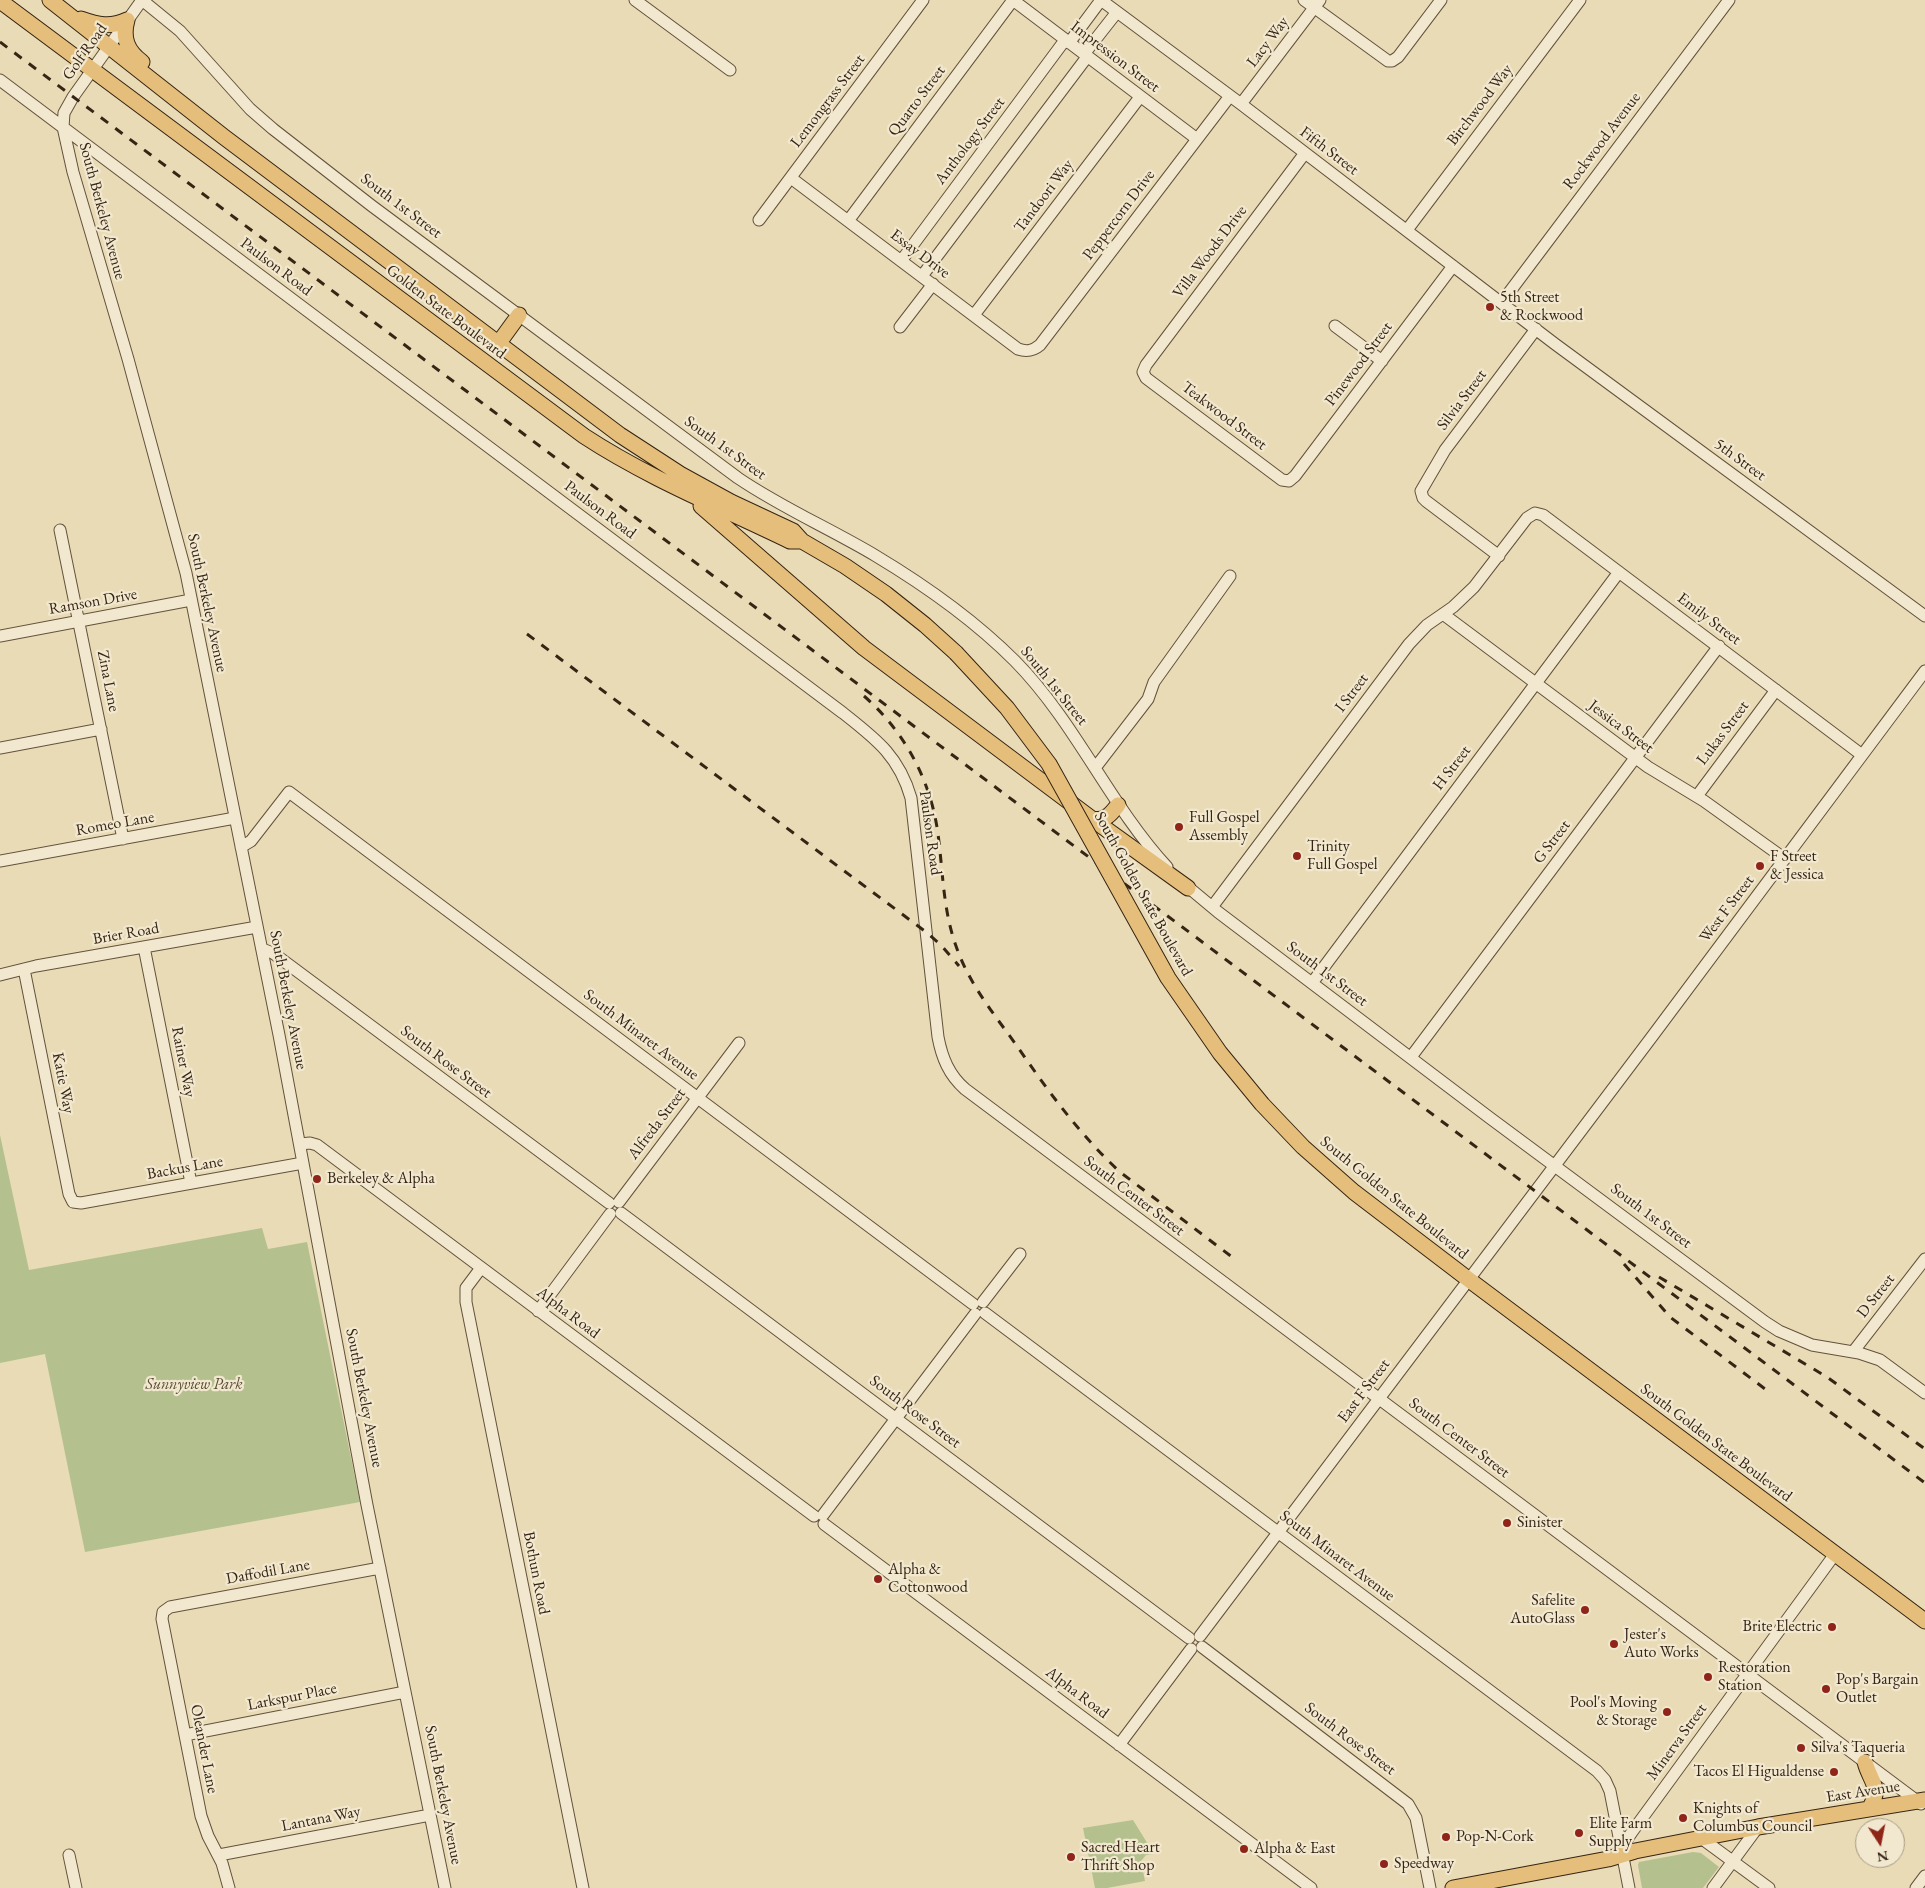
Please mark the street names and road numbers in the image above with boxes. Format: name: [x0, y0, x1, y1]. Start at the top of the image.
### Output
street label: Lacy Way: [1243, 13, 1293, 71]
street label: Impression Street: [1067, 17, 1163, 97]
street label: Golf Road: [59, 20, 111, 84]
street label: Lemongrass Street: [787, 51, 869, 151]
street label: Birchwood Way: [1443, 60, 1517, 150]
street label: Quarto Street: [884, 62, 950, 140]
street label: Rockwood Avenue: [1559, 89, 1645, 193]
street label: Anthology Street: [931, 93, 1009, 189]
street label: Fifth Street: [1296, 123, 1362, 179]
street label: South Berkeley Avenue: [74, 140, 130, 282]
street label: Tandoori Way: [1010, 156, 1078, 236]
street label: Peppercorn Drive: [1079, 166, 1159, 264]
street label: South 1st Street: [357, 169, 445, 243]
street label: Villa Woods Drive: [1169, 202, 1251, 302]
street label: Essay Drive: [886, 225, 954, 283]
street label: Paulson Road: [236, 234, 316, 300]
street label: Golden State Boulevard: [382, 261, 510, 363]
street label: Pinewood Street: [1321, 318, 1397, 410]
street label: Silvia Street: [1433, 366, 1491, 434]
street label: Teakwood Street: [1177, 378, 1271, 454]
street label: South 1st Street: [680, 412, 770, 484]
street label: 5th Street: [1710, 435, 1770, 485]
street label: Paulson Road: [560, 477, 640, 543]
street label: South Berkeley Avenue: [183, 532, 231, 674]
street label: Ramson Drive: [47, 585, 139, 619]
street label: Emily Street: [1673, 589, 1745, 649]
street label: South 1st Street: [1016, 642, 1092, 730]
street label: Zina Lane: [93, 649, 123, 713]
street label: I Street: [1331, 670, 1373, 716]
street label: Jessica Street: [1584, 696, 1658, 758]
street label: Lukas Street: [1693, 697, 1753, 769]
street label: H Street: [1429, 742, 1475, 794]
street label: Paulson Road: [915, 790, 945, 876]
street label: Romeo Lane: [74, 808, 156, 840]
street label: South Golden State Boulevard: [1090, 808, 1196, 980]
street label: G Street: [1529, 816, 1575, 868]
street label: West F Street: [1695, 872, 1759, 946]
street label: Brier Road: [91, 919, 161, 949]
street label: South Berkeley Avenue: [265, 929, 311, 1071]
street label: South 1st Street: [1283, 937, 1371, 1011]
street label: South Minaret Avenue: [580, 985, 702, 1085]
street label: South Rose Street: [397, 1021, 495, 1103]
street label: Rainer Way: [167, 1025, 199, 1099]
street label: Katie Way: [48, 1051, 78, 1115]
street label: Alfreda Street: [624, 1085, 690, 1163]
street label: South Golden State Boulevard: [1316, 1132, 1472, 1264]
street label: Backus Lane: [145, 1152, 225, 1184]
street label: South Center Street: [1080, 1152, 1188, 1240]
street label: South 1st Street: [1607, 1179, 1695, 1253]
street label: D Street: [1853, 1270, 1899, 1322]
street label: Alpha Road: [533, 1283, 603, 1343]
street label: South Berkeley Avenue: [341, 1327, 387, 1469]
street label: East F Street: [1334, 1355, 1394, 1427]
street label: South Rose Street: [866, 1371, 964, 1453]
street label: South Golden State Boulevard: [1636, 1380, 1796, 1506]
street label: South Center Street: [1405, 1394, 1513, 1482]
street label: South Minaret Avenue: [1276, 1506, 1398, 1606]
street label: Bothun Road: [519, 1530, 553, 1616]
street label: Daffodil Lane: [225, 1555, 311, 1589]
street label: Alpha Road: [1042, 1663, 1112, 1723]
street label: Larkspur Place: [246, 1679, 338, 1715]
street label: South Rose Street: [1301, 1698, 1399, 1780]
street label: Minerva Street: [1643, 1700, 1711, 1784]
street label: Oleander Lane: [186, 1703, 222, 1795]
street label: South Berkeley Avenue: [420, 1724, 466, 1866]
street label: East Avenue: [1825, 1777, 1901, 1807]
street label: Lantana Way: [280, 1802, 362, 1836]

